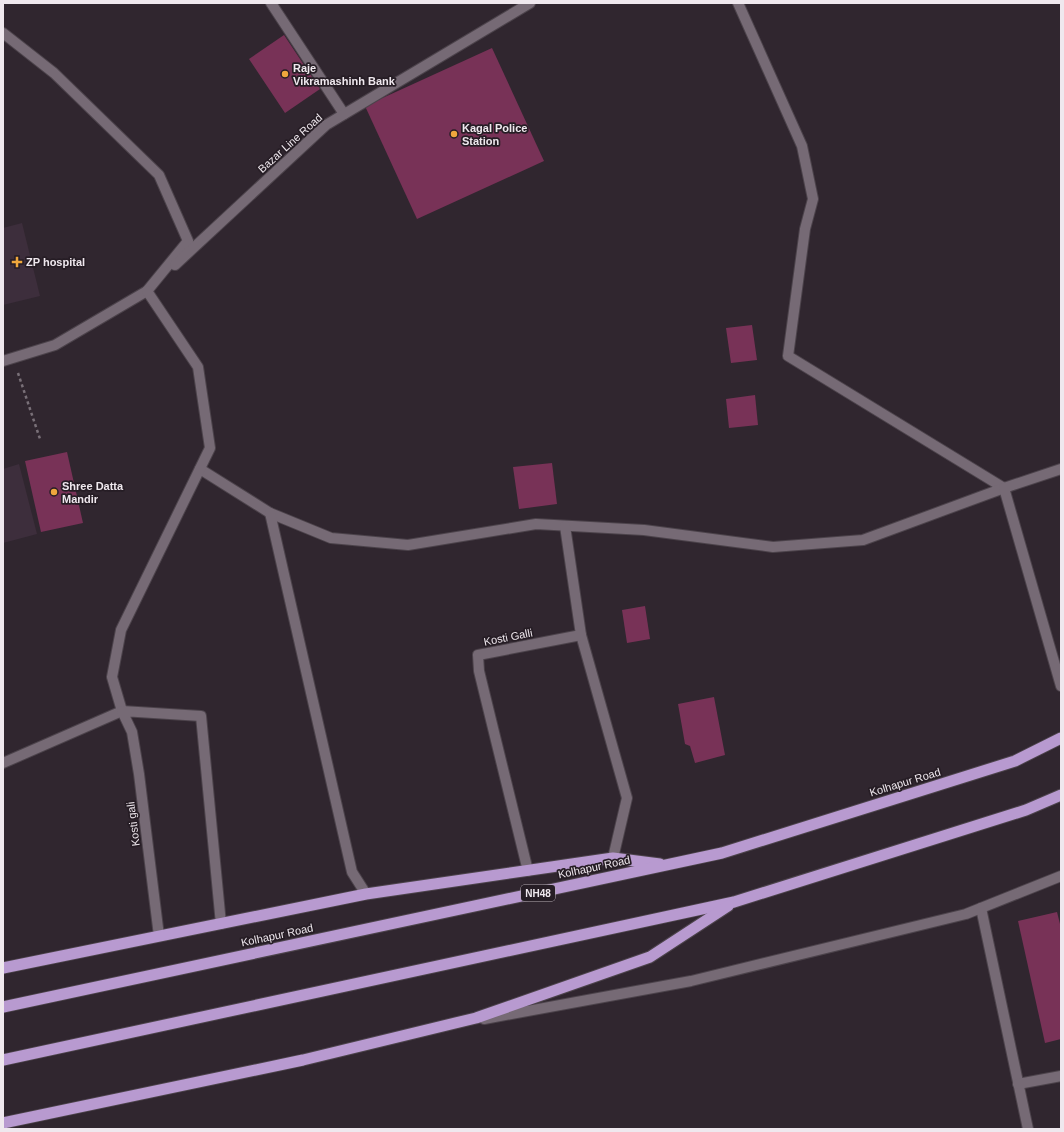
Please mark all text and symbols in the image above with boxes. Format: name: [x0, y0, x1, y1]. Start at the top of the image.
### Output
place label: Raje Vikramashinh Bank: [293, 62, 396, 87]
marker: Raje Vikramashinh Bank: [280, 69, 290, 79]
street label: Bazar Line Road: [256, 111, 324, 175]
place label: Kagal Police Station: [462, 122, 527, 147]
marker: Kagal Police Station: [449, 129, 459, 139]
marker: ZP hospital: [11, 256, 23, 268]
place label: ZP hospital: [26, 256, 85, 268]
place label: Shree Datta Mandir: [62, 480, 124, 505]
marker: Shree Datta Mandir: [49, 487, 59, 497]
street label: Kosti Galli: [483, 626, 533, 648]
street label: Kolhapur Road: [868, 766, 942, 798]
street label: Kosti gali: [124, 801, 142, 847]
street label: Kolhapur Road: [557, 854, 631, 880]
road number: NH48: [521, 885, 555, 901]
street label: Kolhapur Road: [240, 922, 314, 948]

